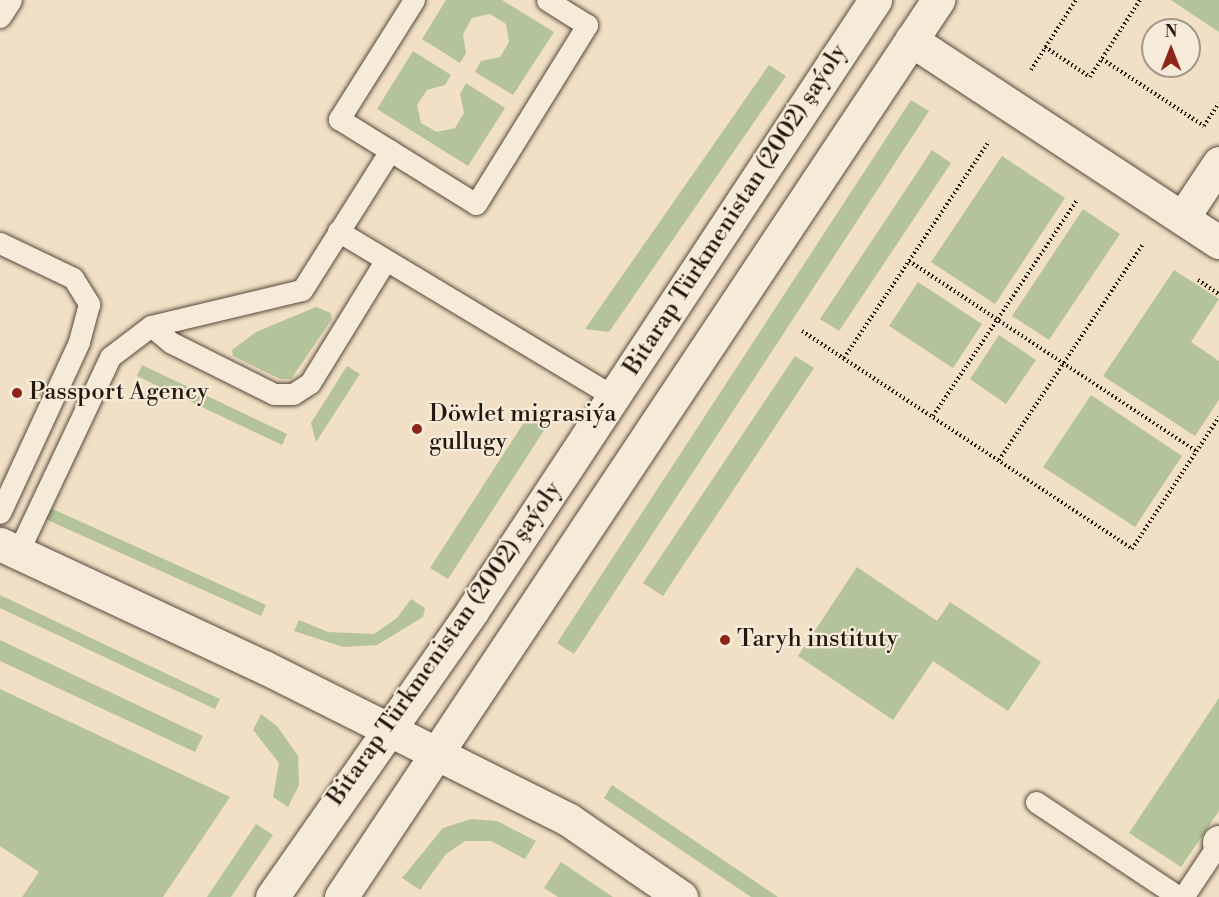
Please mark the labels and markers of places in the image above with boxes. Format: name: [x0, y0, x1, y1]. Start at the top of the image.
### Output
place label: Passport Agency: [29, 379, 209, 407]
marker: Passport Agency: [10, 386, 24, 400]
place label: Döwlet migrasiýa gullugy: [429, 401, 616, 457]
marker: Döwlet migrasiýa gullugy: [410, 422, 424, 436]
place label: Taryh instituty: [737, 626, 898, 654]
marker: Taryh instituty: [718, 633, 732, 647]

